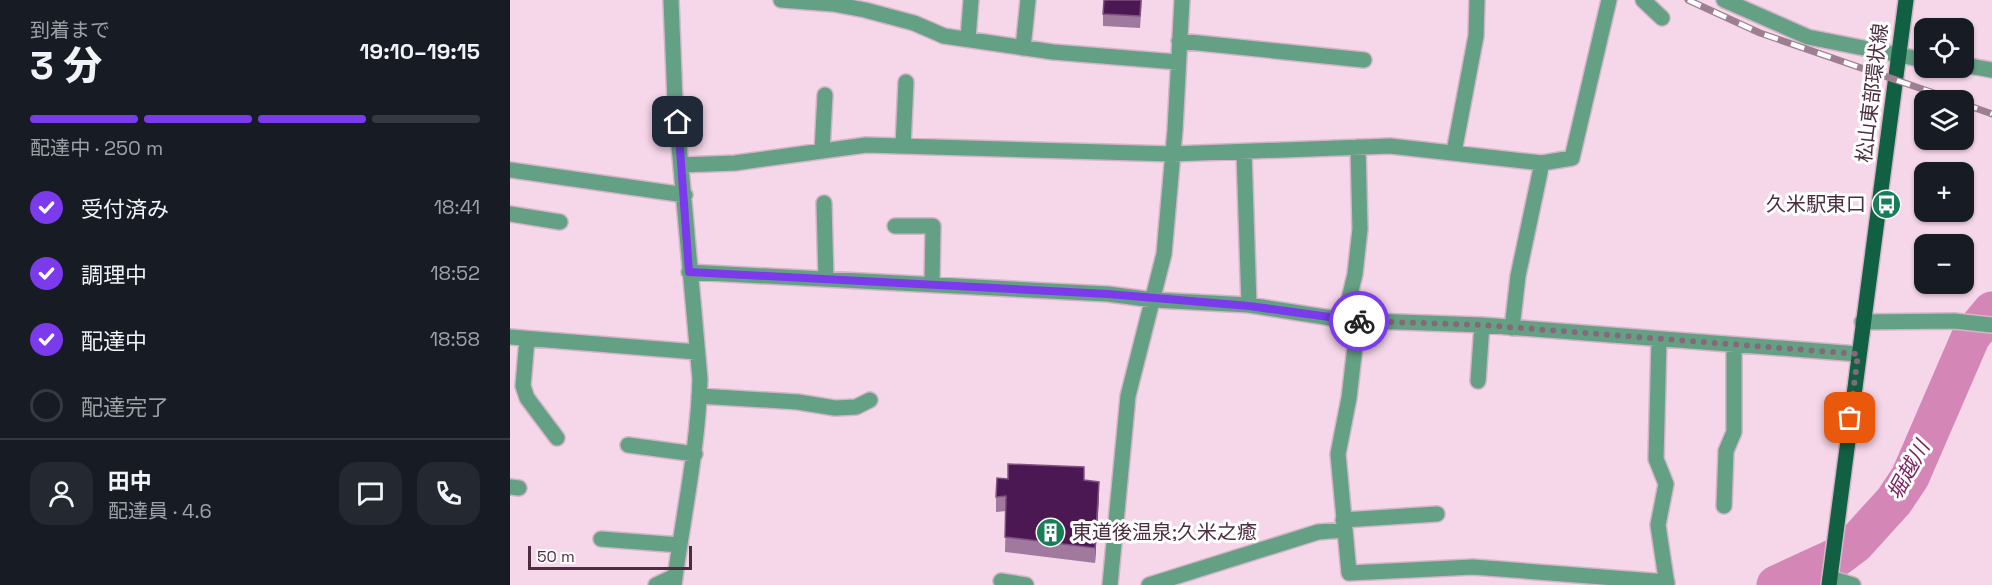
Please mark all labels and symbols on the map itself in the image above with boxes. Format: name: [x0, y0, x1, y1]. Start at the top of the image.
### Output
street label: 松山東部環状線: [1851, 22, 1893, 164]
pin: [652, 96, 703, 147]
bus stop icon: 久米駅東口: [1871, 188, 1903, 220]
place label: 久米駅東口: [1766, 191, 1866, 217]
courier: [1329, 291, 1389, 351]
pin: [1824, 392, 1875, 443]
water label: 堀越川: [1881, 434, 1936, 504]
building icon: 東道後温泉;久米之癒: [1035, 516, 1067, 548]
place label: 東道後温泉;久米之癒: [1072, 519, 1257, 545]
scale bar: [528, 543, 692, 570]

